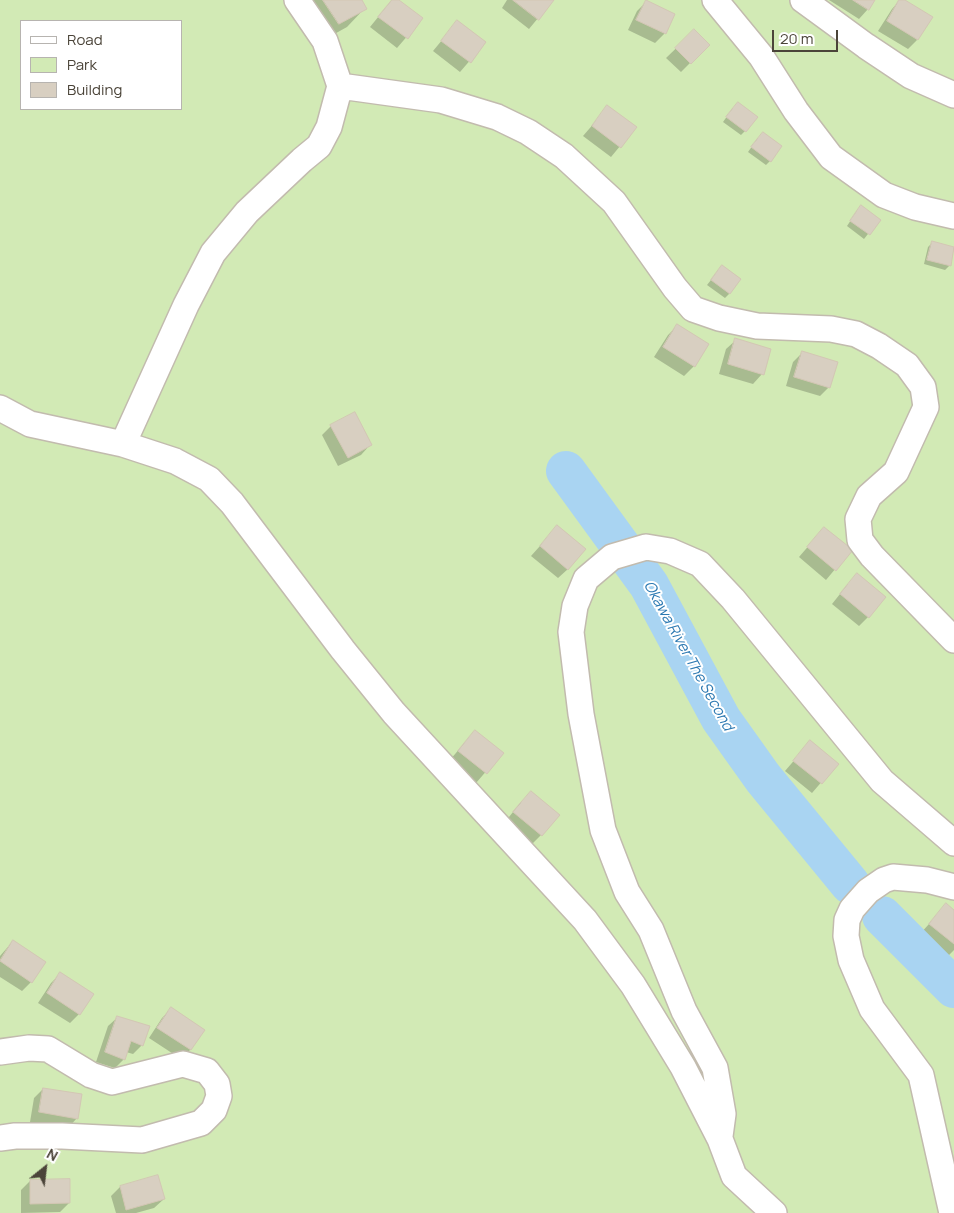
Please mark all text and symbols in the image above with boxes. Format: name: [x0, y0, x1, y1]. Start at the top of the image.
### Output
legend: [20, 20, 182, 110]
scale bar: [774, 20, 840, 52]
text: 20 m: [780, 28, 813, 49]
text: Road: [67, 29, 103, 50]
text: Park: [67, 54, 97, 75]
text: Building: [67, 79, 122, 100]
water label: Okawa River The Second: [639, 578, 737, 734]
north arrow: [20, 1143, 70, 1193]
text: N: [44, 1144, 62, 1165]

